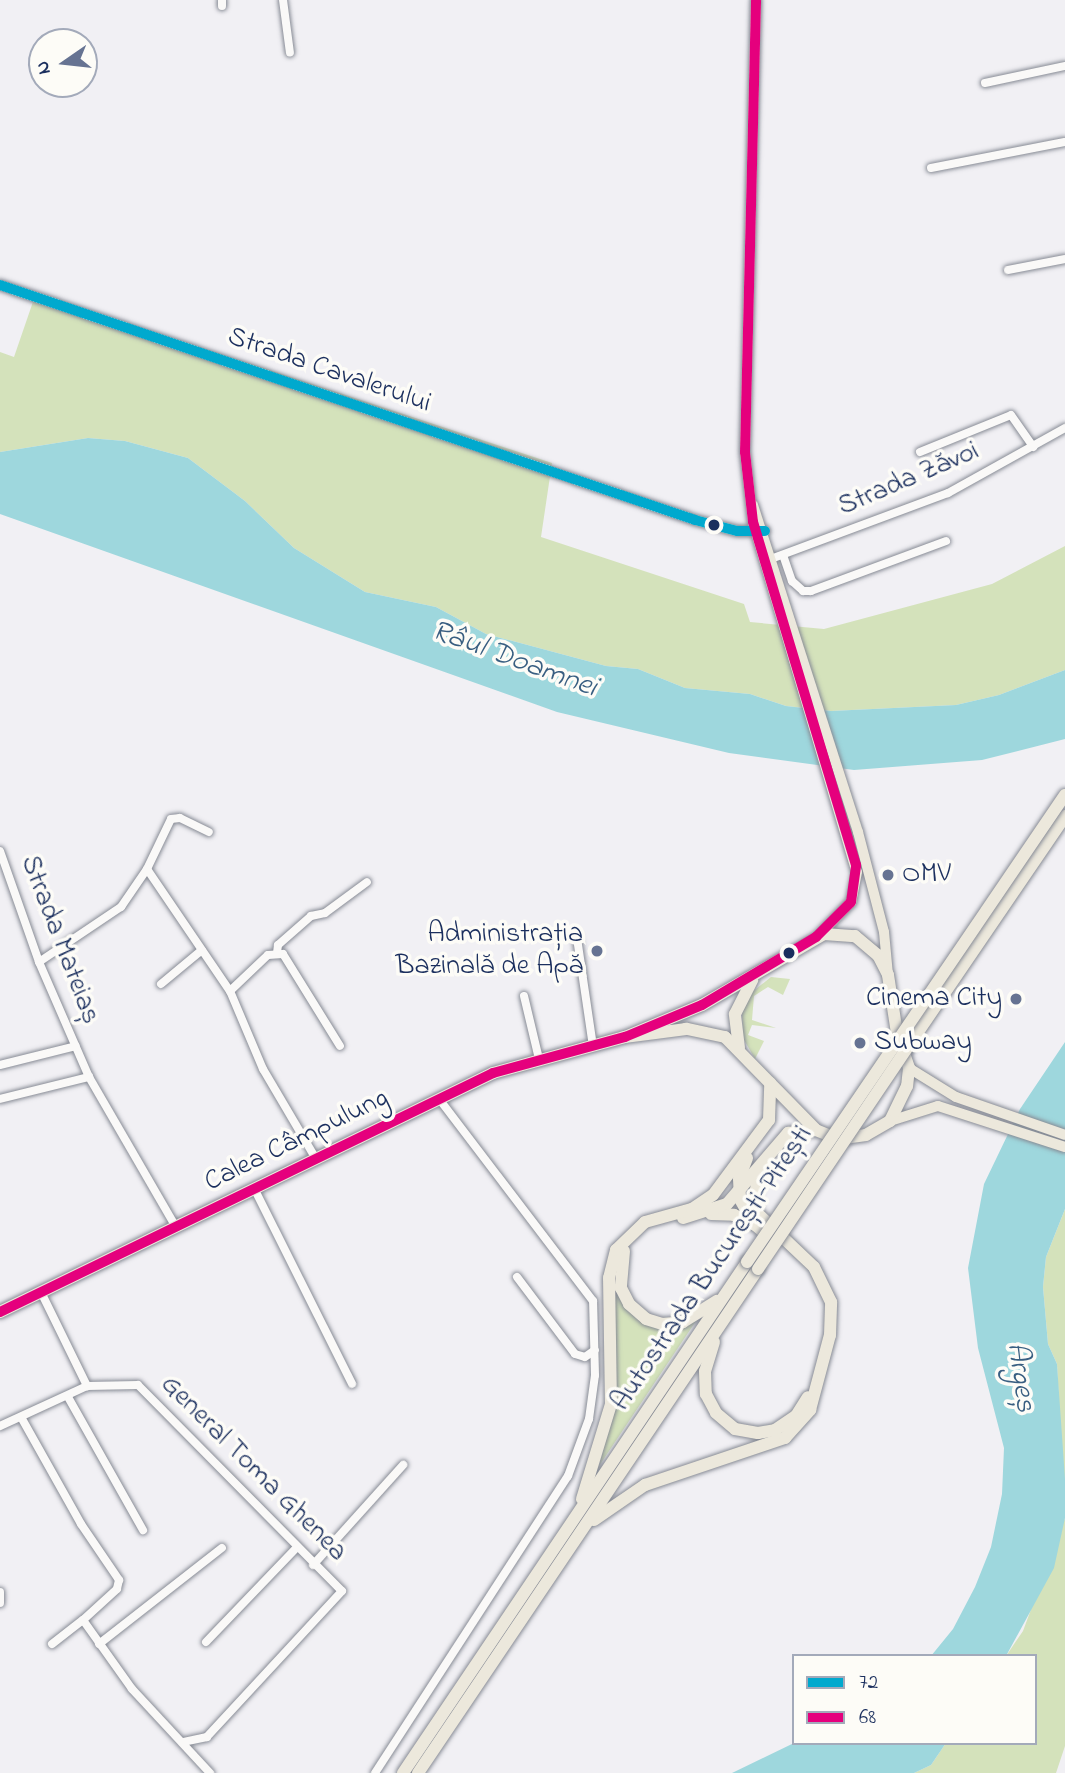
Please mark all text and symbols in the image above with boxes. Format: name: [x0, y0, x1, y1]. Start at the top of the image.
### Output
north arrow: [28, 28, 98, 98]
text: N: [29, 58, 59, 77]
street label: Strada Cavalerului: [223, 320, 435, 422]
street label: Strada Zăvoi: [834, 435, 984, 525]
unlabelled marker: [707, 518, 721, 532]
water label: Râul Doamnei: [426, 613, 602, 707]
street label: Strada Mateiaș: [12, 851, 106, 1029]
place label: OMV: [902, 858, 951, 892]
marker: OMV: [880, 867, 896, 883]
place label: Administrația Bazinală de Apă: [396, 918, 583, 984]
marker: Administrația Bazinală de Apă: [589, 943, 605, 959]
unlabelled marker: [782, 946, 796, 960]
place label: Cinema City: [866, 982, 1002, 1016]
marker: Cinema City: [1008, 991, 1024, 1007]
place label: Subway: [874, 1026, 972, 1060]
marker: Subway: [852, 1035, 868, 1051]
street label: Calea Câmpulung: [200, 1082, 394, 1200]
street label: Autostrada București-Pitești: [605, 1120, 821, 1418]
water label: Argeș: [997, 1340, 1043, 1414]
street label: General Toma Ghenea: [153, 1369, 353, 1569]
legend: [792, 1654, 1037, 1745]
text: 72: [859, 1668, 878, 1698]
text: 68: [859, 1703, 876, 1733]

